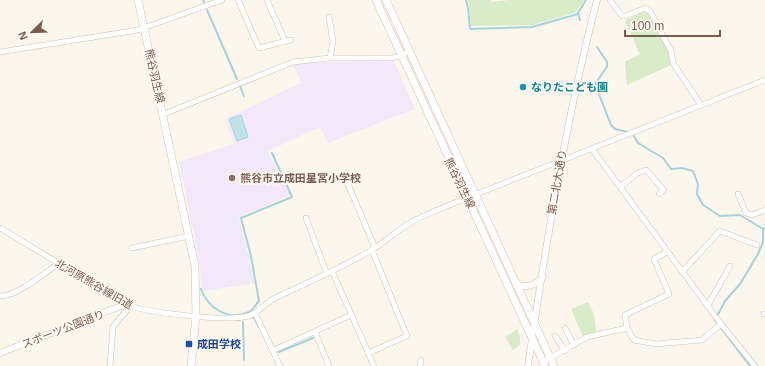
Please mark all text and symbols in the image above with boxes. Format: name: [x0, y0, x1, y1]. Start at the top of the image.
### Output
north arrow: [12, 12, 52, 52]
scale bar: [625, 12, 720, 38]
text: 100 m: [631, 19, 664, 33]
text: N: [16, 30, 30, 42]
street label: 熊谷羽生線: [143, 48, 167, 104]
place label: なりたこども園: [531, 81, 608, 93]
marker: なりたこども園: [518, 82, 528, 92]
street label: 第二北大通り: [545, 148, 569, 216]
street label: 熊谷羽生線: [443, 156, 477, 210]
place label: 熊谷市立成田星宮小学校: [240, 172, 361, 184]
marker: 熊谷市立成田星宮小学校: [227, 173, 237, 183]
street label: 北河原熊谷線旧道: [53, 257, 135, 311]
street label: スポーツ公園通り: [20, 308, 106, 350]
place label: 成田学校: [197, 338, 241, 350]
marker: 成田学校: [184, 339, 194, 349]

